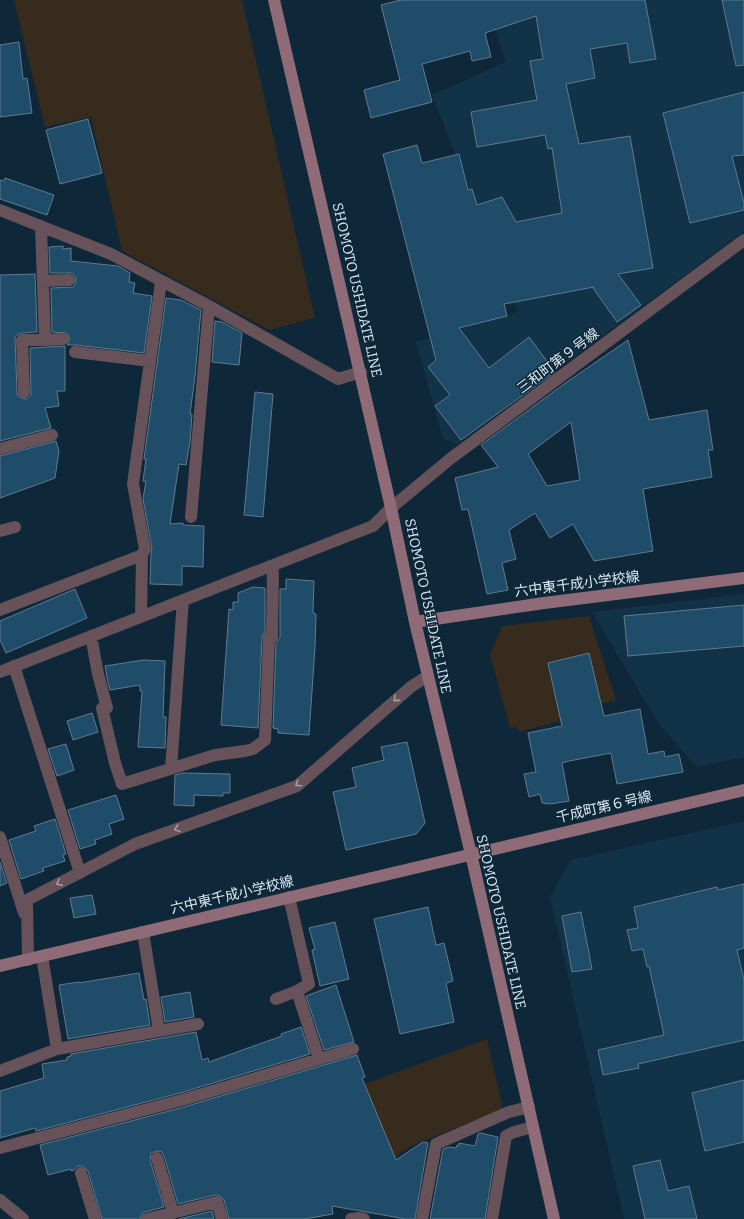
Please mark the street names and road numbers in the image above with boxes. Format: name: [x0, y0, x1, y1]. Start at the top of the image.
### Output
street label: SHOMOTO USHIDATE LINE: [329, 201, 385, 379]
street label: 三和町第９号線: [514, 325, 602, 397]
street label: SHOMOTO USHIDATE LINE: [401, 517, 455, 695]
street label: 六中東千成小学校線: [513, 568, 641, 600]
street label: 千成町第６号線: [554, 788, 654, 826]
street label: SHOMOTO USHIDATE LINE: [473, 833, 529, 1011]
street label: 六中東千成小学校線: [169, 873, 295, 917]

